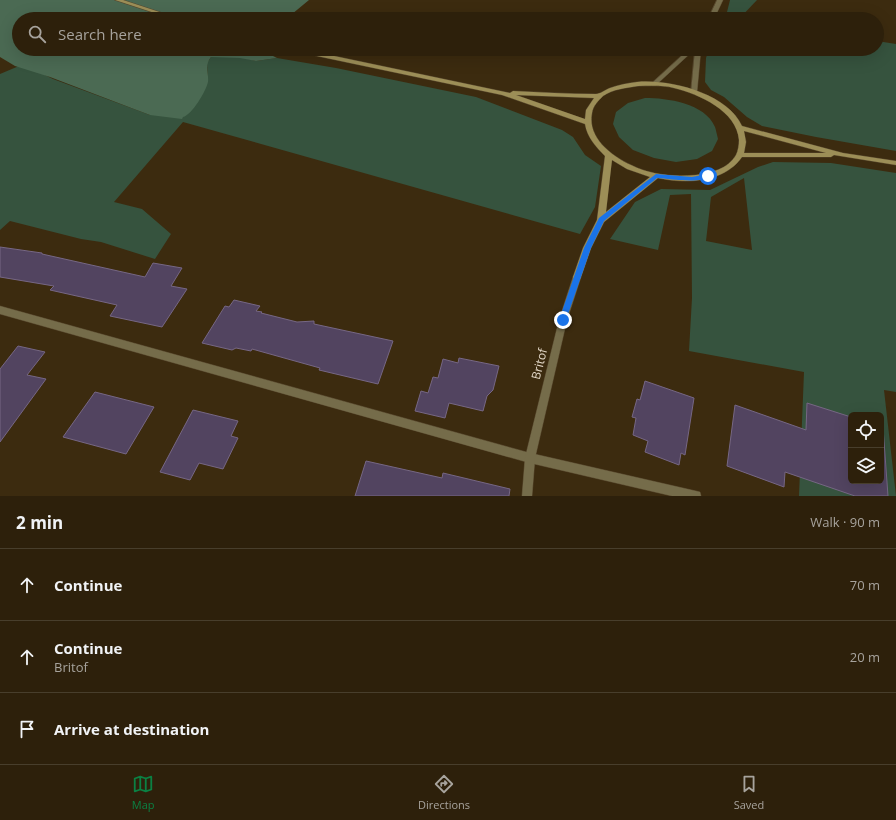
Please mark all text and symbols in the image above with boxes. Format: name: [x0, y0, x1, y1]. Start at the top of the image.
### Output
search box: [12, 12, 884, 56]
icon: search: [26, 23, 48, 45]
text: Search here: [58, 24, 142, 44]
route start: [699, 167, 717, 185]
route end: [554, 311, 572, 329]
street label: Britof: [527, 346, 551, 381]
map controls: [848, 412, 884, 484]
button: locate: [848, 412, 884, 448]
button: layers: [848, 448, 884, 484]
text: 2 min: [16, 511, 63, 534]
text: Walk · 90 m: [810, 513, 880, 531]
icon: ahead: [16, 574, 38, 596]
text: Continue: [54, 575, 122, 595]
text: 70 m: [850, 576, 880, 594]
text: Continue: [54, 638, 122, 658]
icon: ahead: [16, 646, 38, 668]
text: 20 m: [850, 648, 880, 666]
text: Britof: [54, 658, 88, 676]
icon: arrive: [16, 718, 38, 740]
text: Arrive at destination: [54, 719, 209, 739]
tab: Map: [132, 773, 155, 812]
tab: Directions: [418, 773, 470, 812]
tab: Saved: [734, 773, 764, 812]

